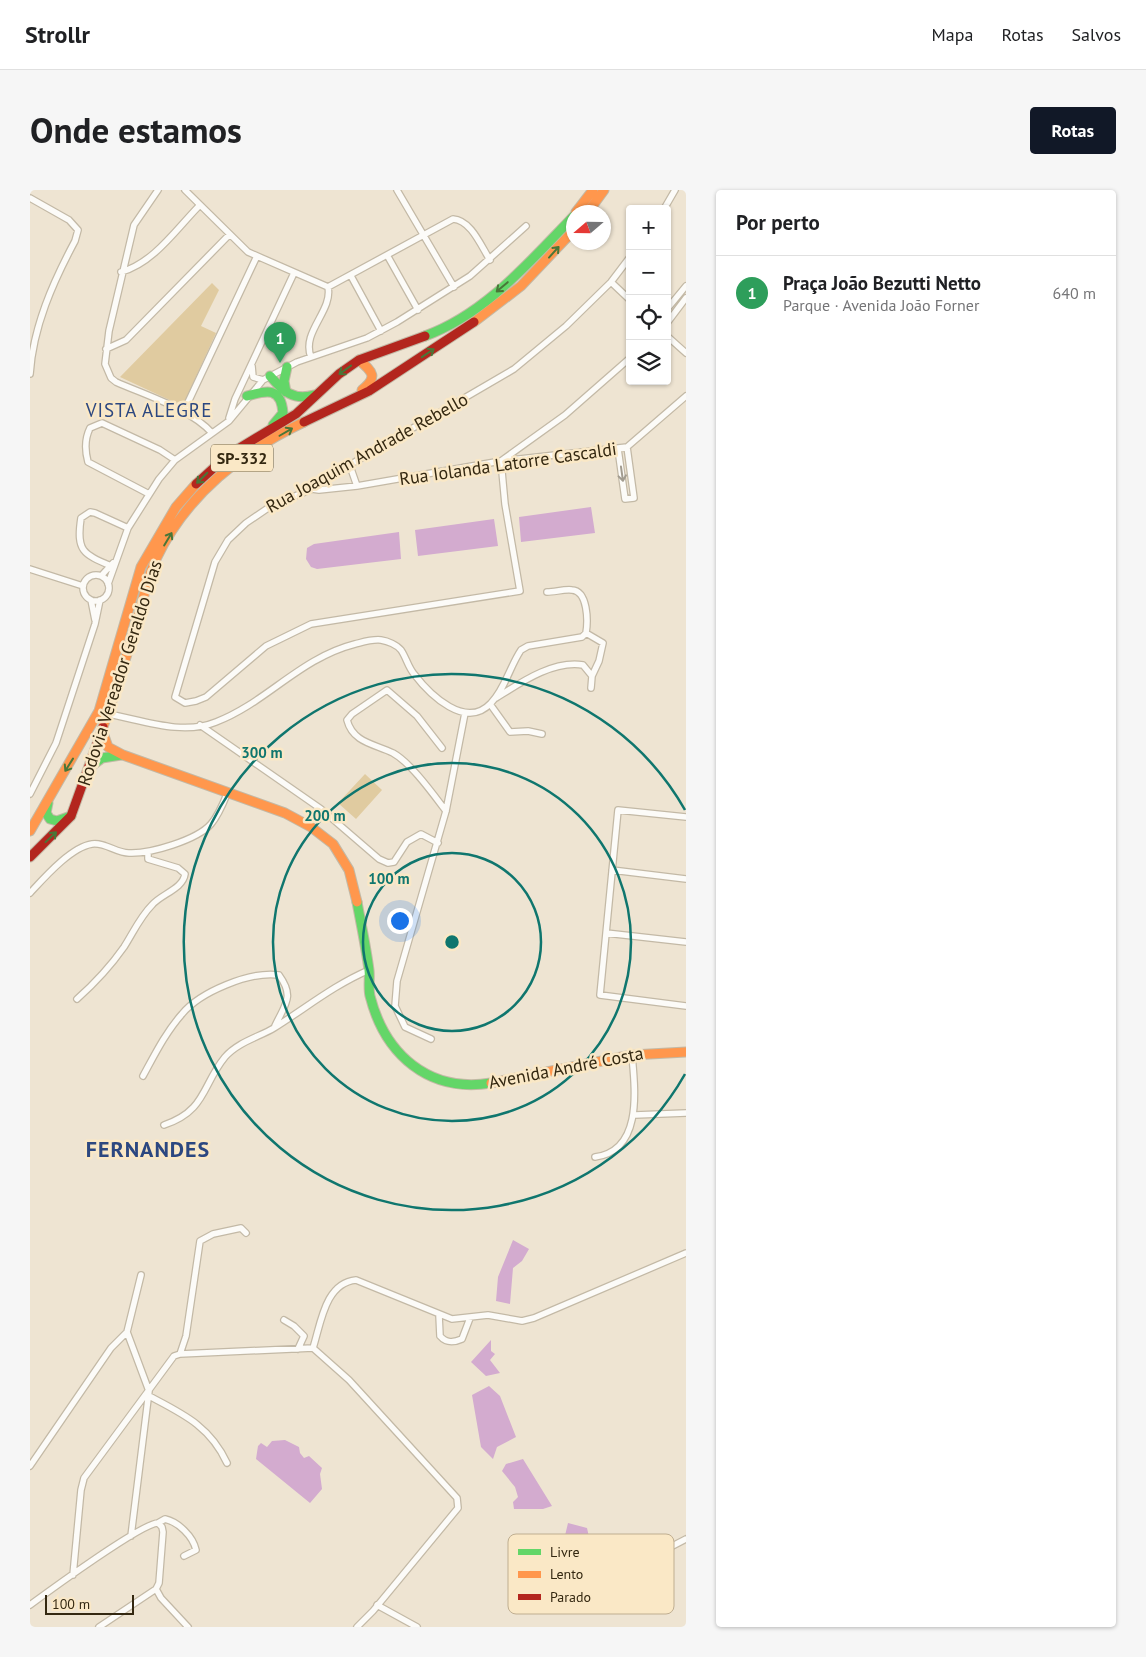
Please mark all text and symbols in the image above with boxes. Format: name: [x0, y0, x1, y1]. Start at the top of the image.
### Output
text: Strollr: [25, 19, 90, 50]
text: Mapa: [932, 23, 973, 46]
text: Rotas: [1001, 23, 1044, 46]
text: Salvos: [1072, 23, 1121, 46]
text: Onde estamos: [30, 107, 242, 153]
button: Rotas: [1030, 107, 1116, 154]
north arrow: [566, 205, 611, 250]
map controls: [626, 205, 671, 385]
button: +: [626, 205, 671, 250]
text: Por perto: [736, 209, 820, 236]
one-way arrow: [548, 245, 560, 258]
button: −: [626, 250, 671, 295]
text: Praça João Bezutti Netto: [783, 271, 981, 295]
one-way arrow: [496, 282, 509, 293]
text: 1: [747, 283, 757, 303]
text: 640 m: [1053, 283, 1096, 303]
button: locate: [626, 295, 671, 340]
text: Parque · Avenida João Forner: [783, 295, 979, 315]
pin: 1: [264, 322, 296, 363]
button: layers: [626, 340, 671, 385]
one-way arrow: [420, 348, 434, 358]
one-way arrow: [338, 365, 352, 375]
street label: Rua Joaquim Andrade Rebello: [262, 387, 472, 518]
district label: VISTA ALEGRE: [85, 398, 212, 422]
one-way arrow: [278, 426, 293, 436]
street label: Rua Iolanda Latorre Cascaldi: [398, 437, 618, 490]
road number: SP-332: [211, 444, 273, 472]
one-way arrow: [617, 466, 627, 482]
one-way arrow: [196, 472, 208, 485]
one-way arrow: [163, 533, 173, 547]
street label: Rodovia Vereador Geraldo Dias: [72, 557, 167, 789]
text: 300 m: [241, 743, 283, 762]
one-way arrow: [64, 758, 74, 772]
text: 200 m: [304, 806, 346, 825]
one-way arrow: [45, 831, 58, 843]
text: 100 m: [368, 869, 410, 888]
your location: [387, 908, 413, 934]
centre of rings: [443, 933, 461, 951]
street label: Avenida André Costa: [487, 1041, 645, 1094]
district label: FERNANDES: [86, 1135, 210, 1163]
legend: [508, 1534, 674, 1614]
text: Livre: [550, 1543, 580, 1561]
text: Lento: [550, 1565, 583, 1583]
text: Parado: [550, 1588, 591, 1606]
scale bar: [45, 1592, 134, 1615]
text: 100 m: [52, 1595, 90, 1613]

